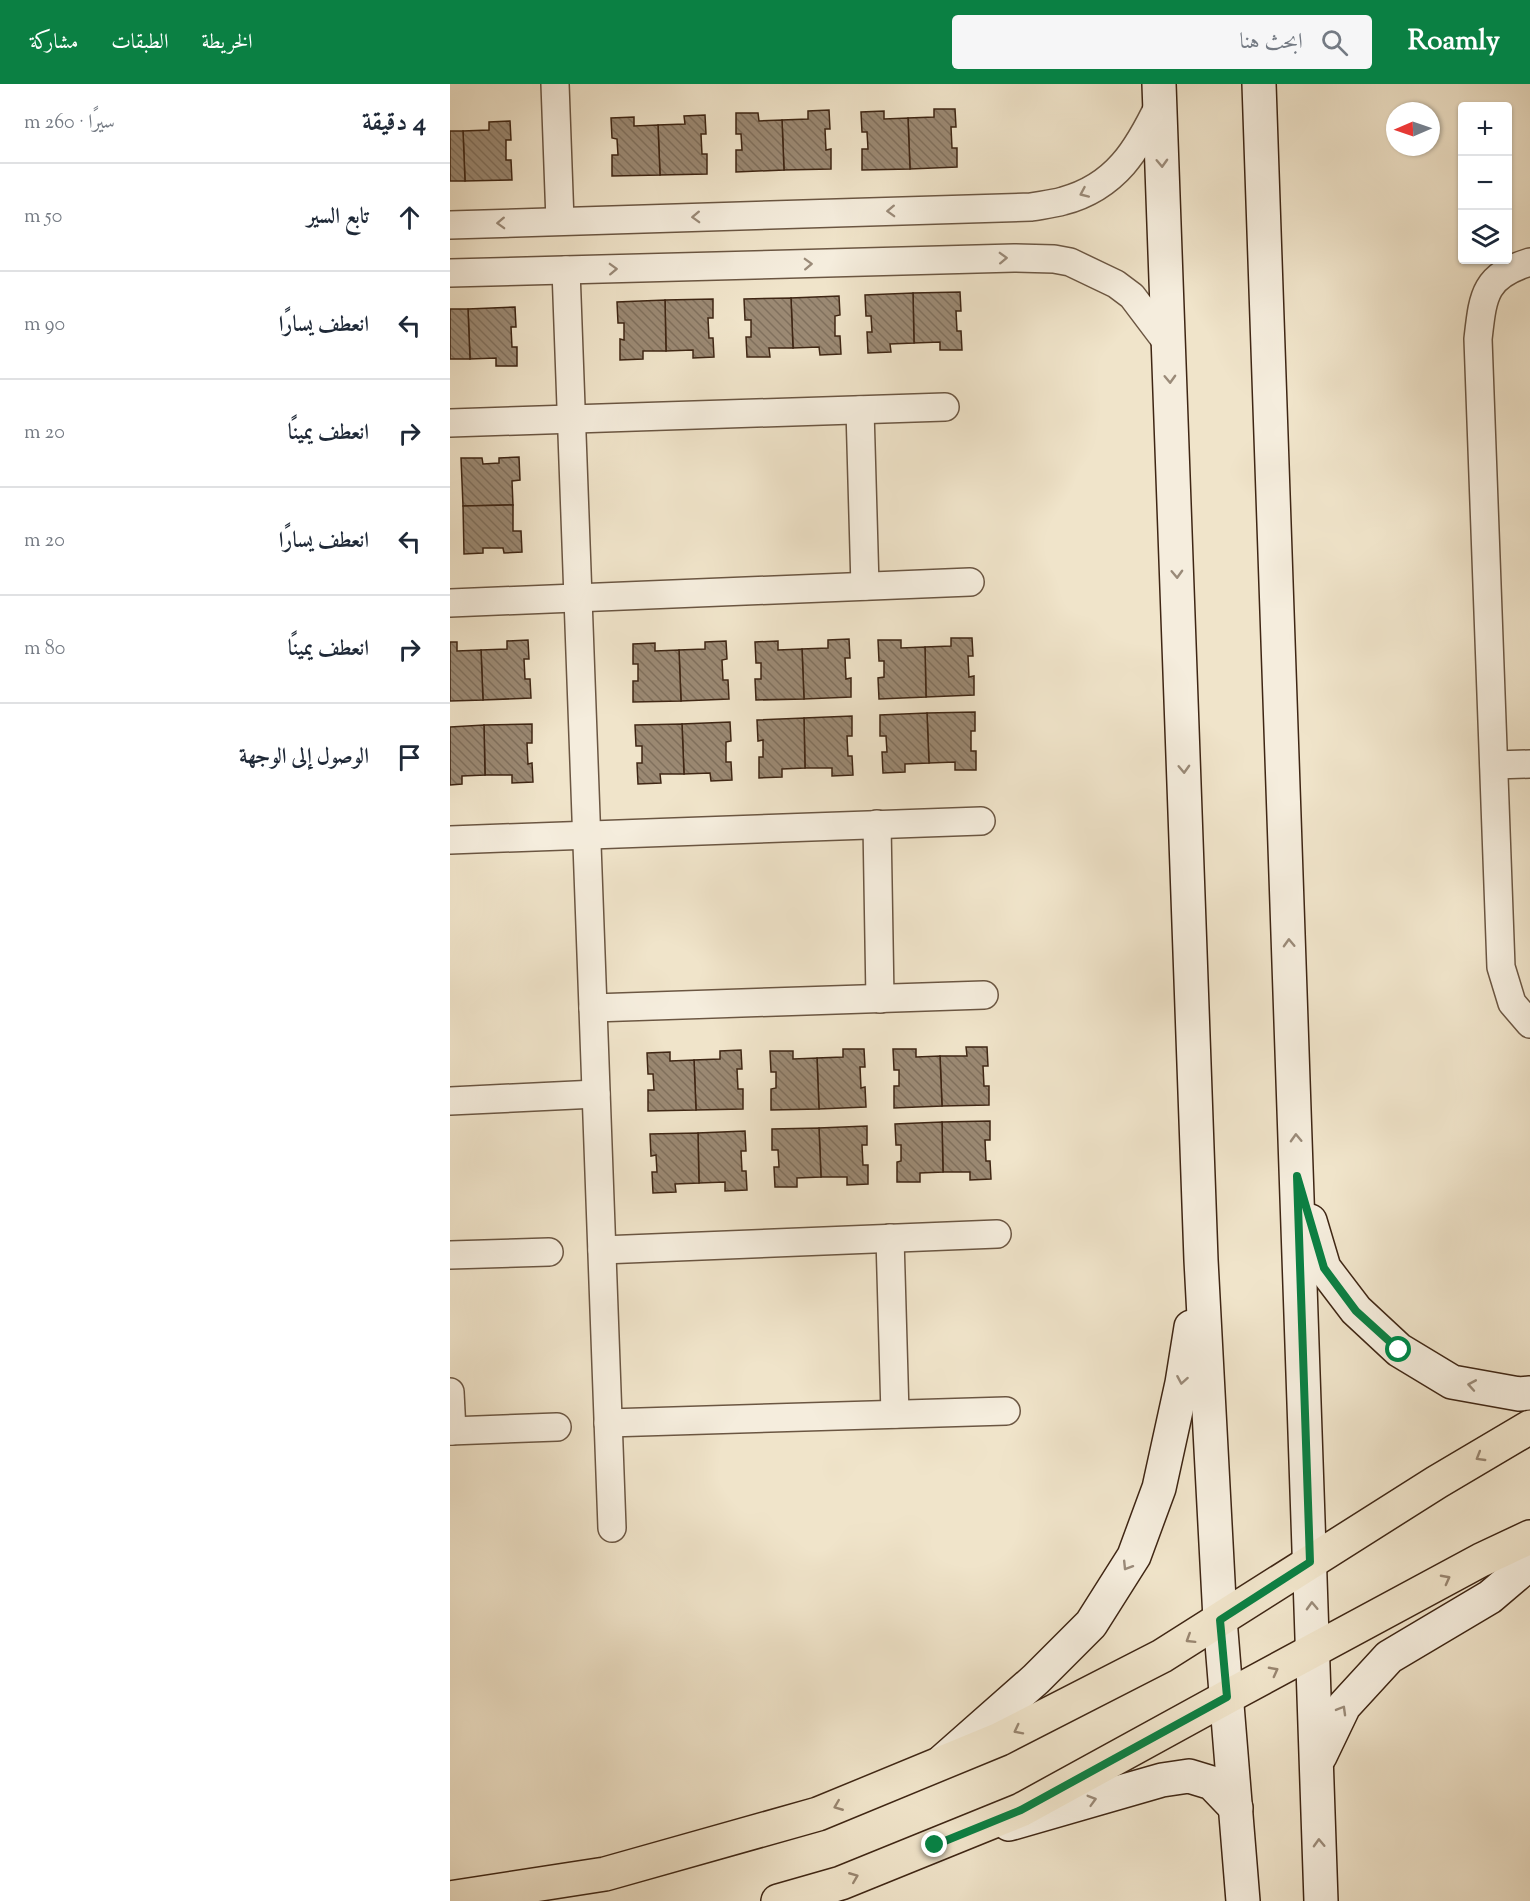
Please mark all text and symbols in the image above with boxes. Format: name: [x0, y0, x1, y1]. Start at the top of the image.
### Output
search box: [952, 15, 1372, 69]
text: Roamly: [1408, 22, 1500, 62]
icon: search: [1318, 26, 1351, 59]
text: ابحث هنا: [1239, 27, 1303, 59]
text: مشاركة: [30, 28, 78, 58]
text: الطبقات: [111, 28, 168, 58]
text: الخريطة: [201, 28, 253, 58]
north arrow: [1386, 102, 1440, 156]
map controls: [1458, 102, 1512, 264]
button: +: [1458, 102, 1512, 156]
text: 4 دقيقة: [362, 105, 426, 142]
text: سيرًا · 260 m: [24, 109, 115, 138]
button: −: [1458, 156, 1512, 210]
one-way arrow: [1156, 159, 1168, 168]
one-way arrow: [1079, 186, 1090, 198]
icon: ahead: [393, 201, 426, 234]
text: تابع السير: [307, 202, 369, 234]
text: 50 m: [24, 203, 62, 232]
one-way arrow: [886, 204, 895, 217]
button: layers: [1458, 210, 1512, 264]
one-way arrow: [691, 211, 700, 223]
one-way arrow: [496, 217, 505, 229]
one-way arrow: [999, 252, 1008, 265]
one-way arrow: [804, 257, 813, 270]
one-way arrow: [609, 263, 618, 275]
icon: left: [393, 309, 426, 342]
text: انعطف يسارًا: [279, 310, 369, 342]
text: 90 m: [24, 311, 65, 340]
one-way arrow: [1164, 375, 1176, 384]
icon: right: [393, 417, 426, 450]
text: انعطف يمينًا: [288, 418, 369, 450]
text: 20 m: [24, 419, 65, 448]
icon: left: [393, 525, 426, 558]
text: انعطف يسارًا: [279, 526, 369, 558]
text: 20 m: [24, 527, 65, 556]
one-way arrow: [1170, 570, 1183, 579]
icon: right: [393, 633, 426, 666]
text: انعطف يمينًا: [288, 634, 369, 666]
text: 80 m: [24, 635, 65, 664]
icon: arrive: [393, 741, 426, 774]
text: الوصول إلى الوجهة: [239, 742, 369, 774]
one-way arrow: [1177, 765, 1190, 774]
one-way arrow: [1282, 939, 1295, 948]
one-way arrow: [1289, 1133, 1302, 1142]
route start: [1385, 1336, 1411, 1362]
one-way arrow: [1176, 1374, 1189, 1384]
one-way arrow: [1468, 1380, 1477, 1392]
one-way arrow: [1476, 1449, 1486, 1461]
one-way arrow: [1123, 1560, 1135, 1570]
one-way arrow: [1439, 1575, 1450, 1586]
one-way arrow: [1306, 1601, 1318, 1610]
one-way arrow: [1186, 1631, 1196, 1643]
one-way arrow: [1268, 1667, 1279, 1679]
one-way arrow: [1335, 1706, 1347, 1716]
one-way arrow: [1013, 1722, 1024, 1734]
one-way arrow: [1086, 1795, 1097, 1807]
one-way arrow: [834, 1799, 845, 1811]
route end: [921, 1831, 947, 1857]
one-way arrow: [1313, 1838, 1325, 1847]
one-way arrow: [848, 1872, 859, 1884]

